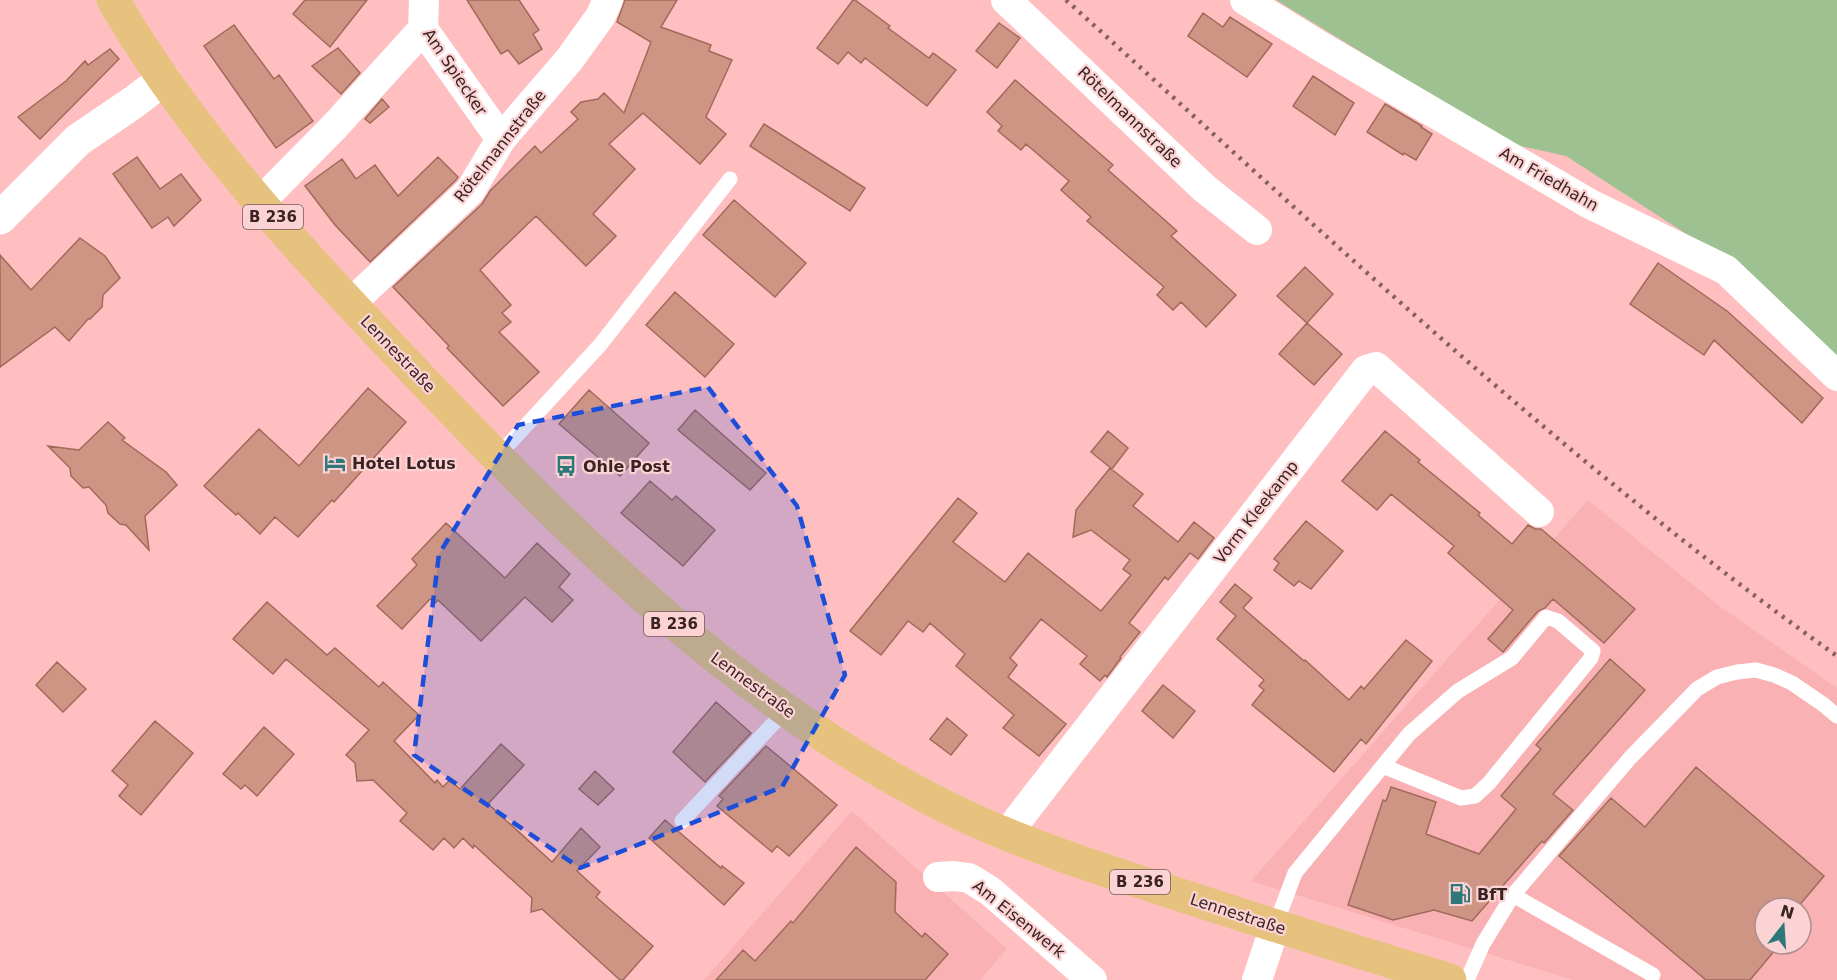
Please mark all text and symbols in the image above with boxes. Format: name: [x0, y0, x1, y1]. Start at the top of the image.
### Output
street label: Am Spiecker: [419, 25, 491, 119]
street label: Rötelmannstraße: [1074, 62, 1186, 172]
street label: Rötelmannstraße: [450, 86, 550, 206]
street label: Am Friedhahn: [1496, 143, 1602, 215]
road number: B 236: [243, 205, 303, 229]
street label: Lennestraße: [357, 312, 439, 396]
hotel icon: Hotel Lotus: [323, 451, 347, 475]
place label: Hotel Lotus: [352, 454, 456, 473]
bus stop icon: Ohle Post: [554, 454, 578, 478]
place label: Ohle Post: [583, 457, 670, 476]
street label: Vorm Kleekamp: [1210, 457, 1302, 567]
road number: B 236: [644, 612, 704, 636]
street label: Lennestraße: [707, 648, 799, 722]
road number: B 236: [1110, 870, 1170, 894]
street label: Am Eisenwerk: [969, 876, 1070, 962]
fuel station icon: BfT: [1448, 882, 1472, 906]
place label: BfT: [1477, 885, 1507, 904]
street label: Lennestraße: [1188, 890, 1288, 938]
north arrow: [1753, 896, 1813, 956]
text: N: [1778, 901, 1796, 923]

